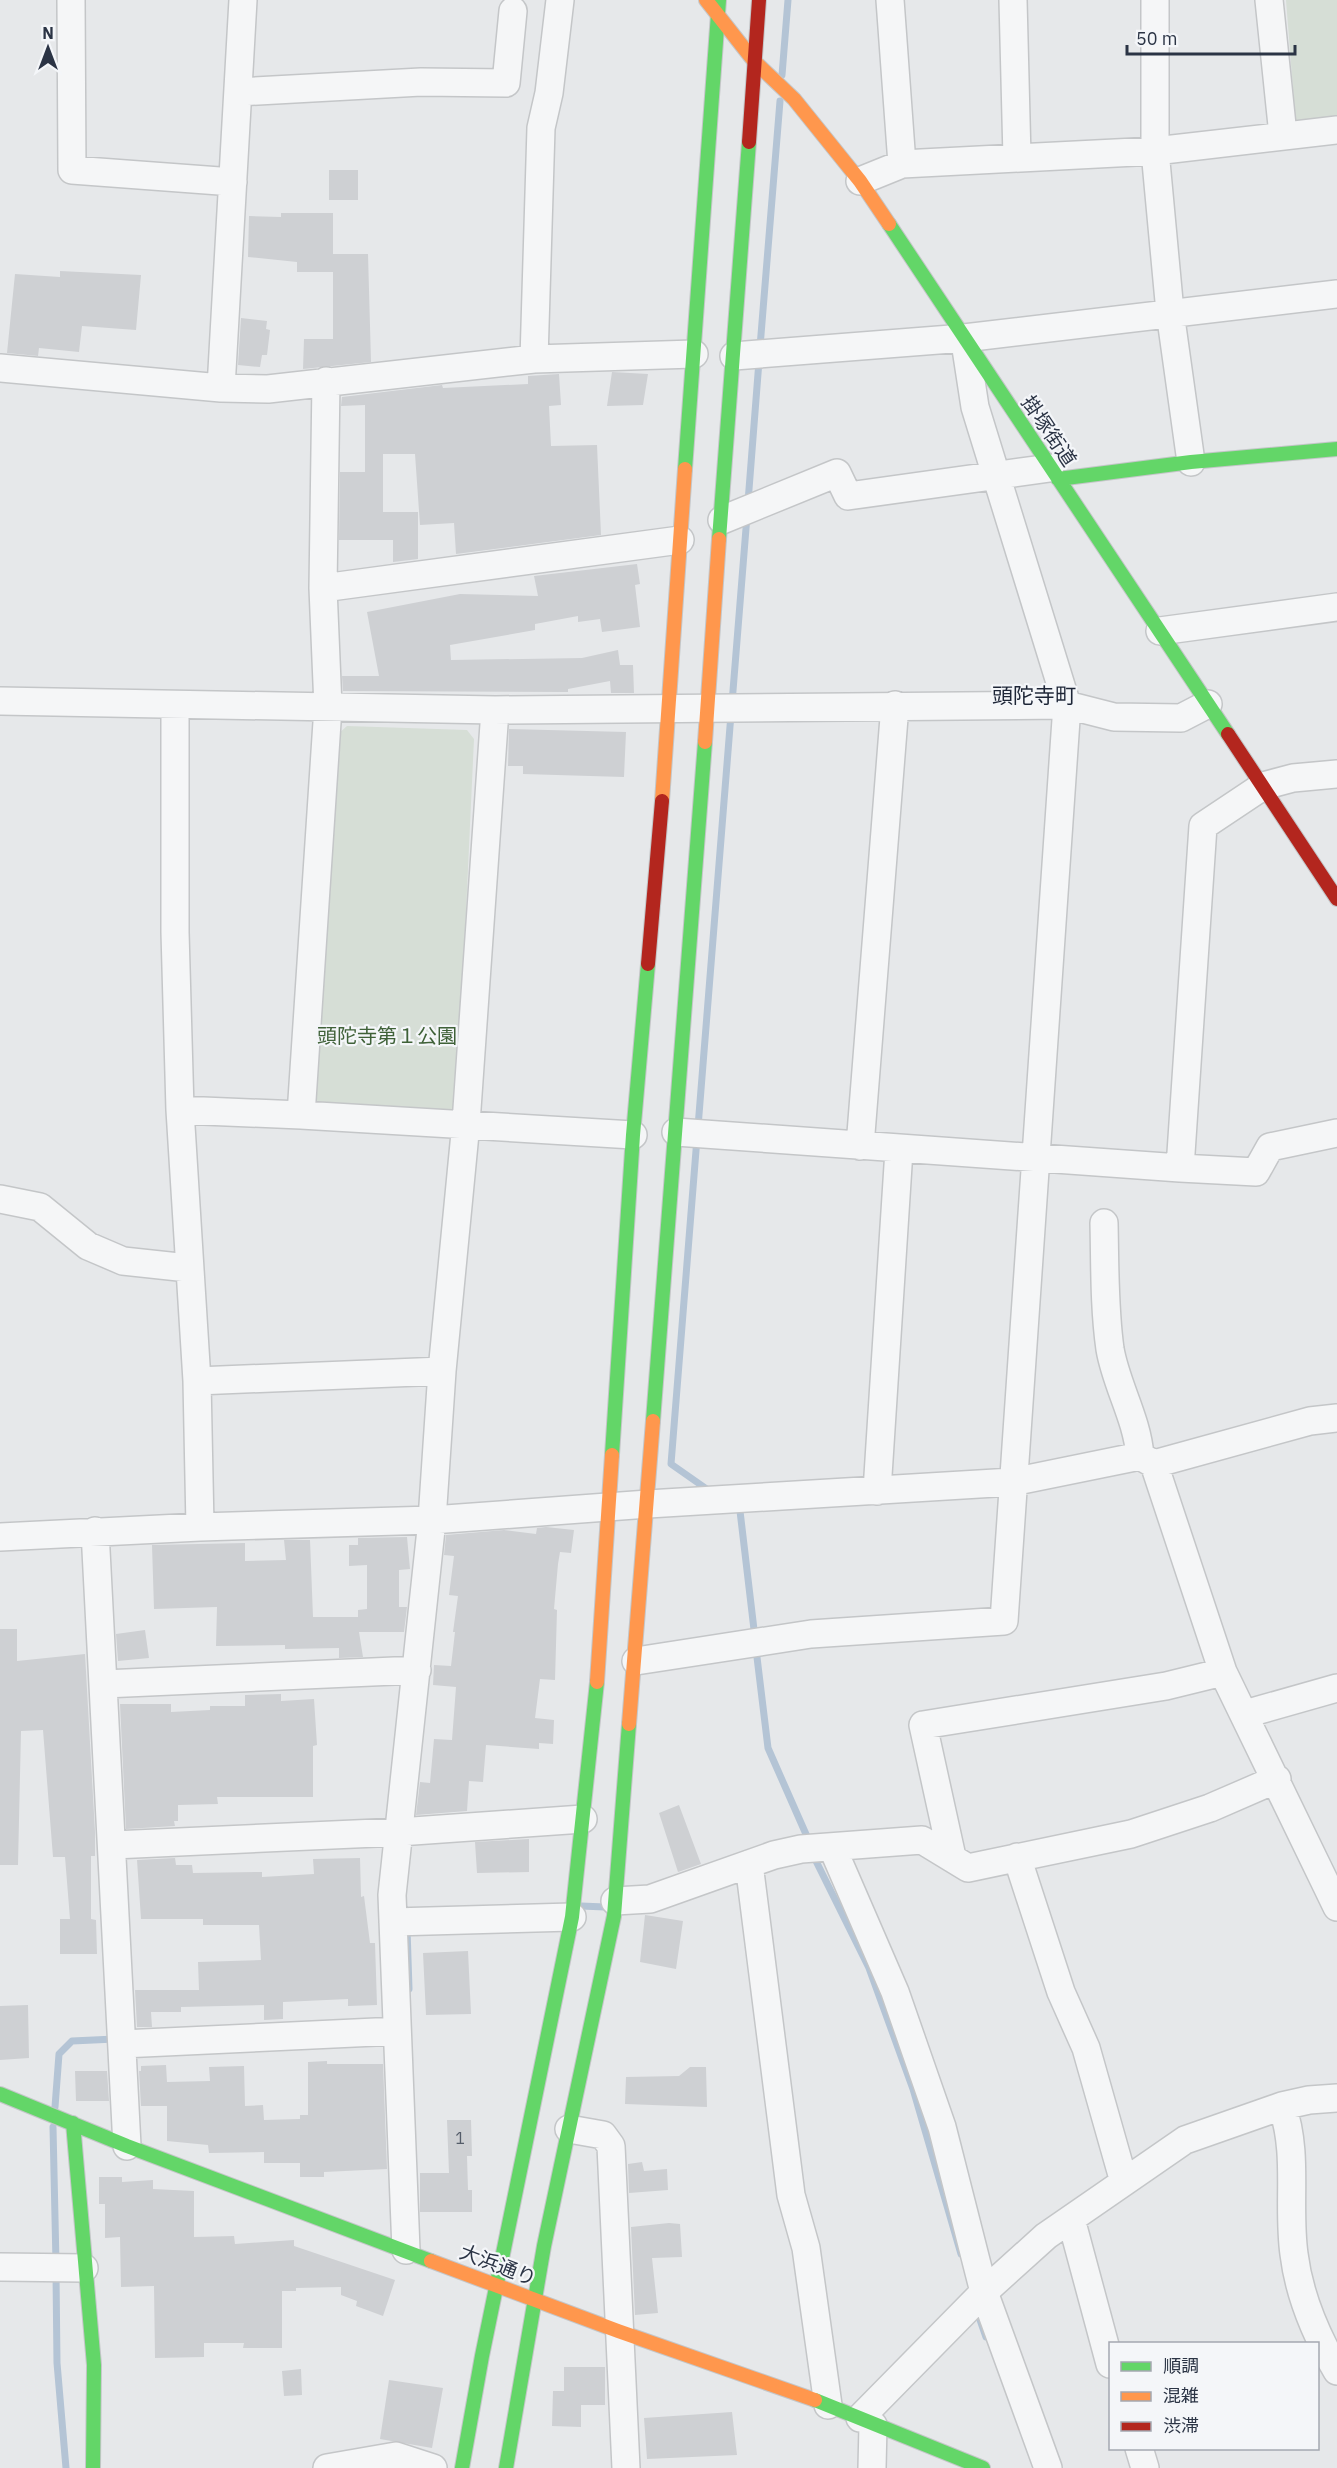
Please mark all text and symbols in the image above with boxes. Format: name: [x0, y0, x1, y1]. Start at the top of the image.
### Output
north arrow: [18, 18, 78, 78]
scale bar: [1127, 18, 1295, 56]
text: N: [42, 23, 54, 43]
text: 50 m: [1136, 27, 1178, 50]
street label: 掛塚街道: [1016, 390, 1083, 471]
district label: 頭陀寺町: [992, 681, 1076, 709]
park label: 頭陀寺第１公園: [317, 1022, 457, 1049]
house number: 1: [455, 2128, 465, 2148]
street label: 大浜通り: [456, 2238, 540, 2291]
legend: [1109, 2342, 1319, 2450]
text: 順調: [1163, 2354, 1199, 2377]
text: 混雑: [1163, 2384, 1199, 2407]
text: 渋滞: [1163, 2414, 1199, 2437]

